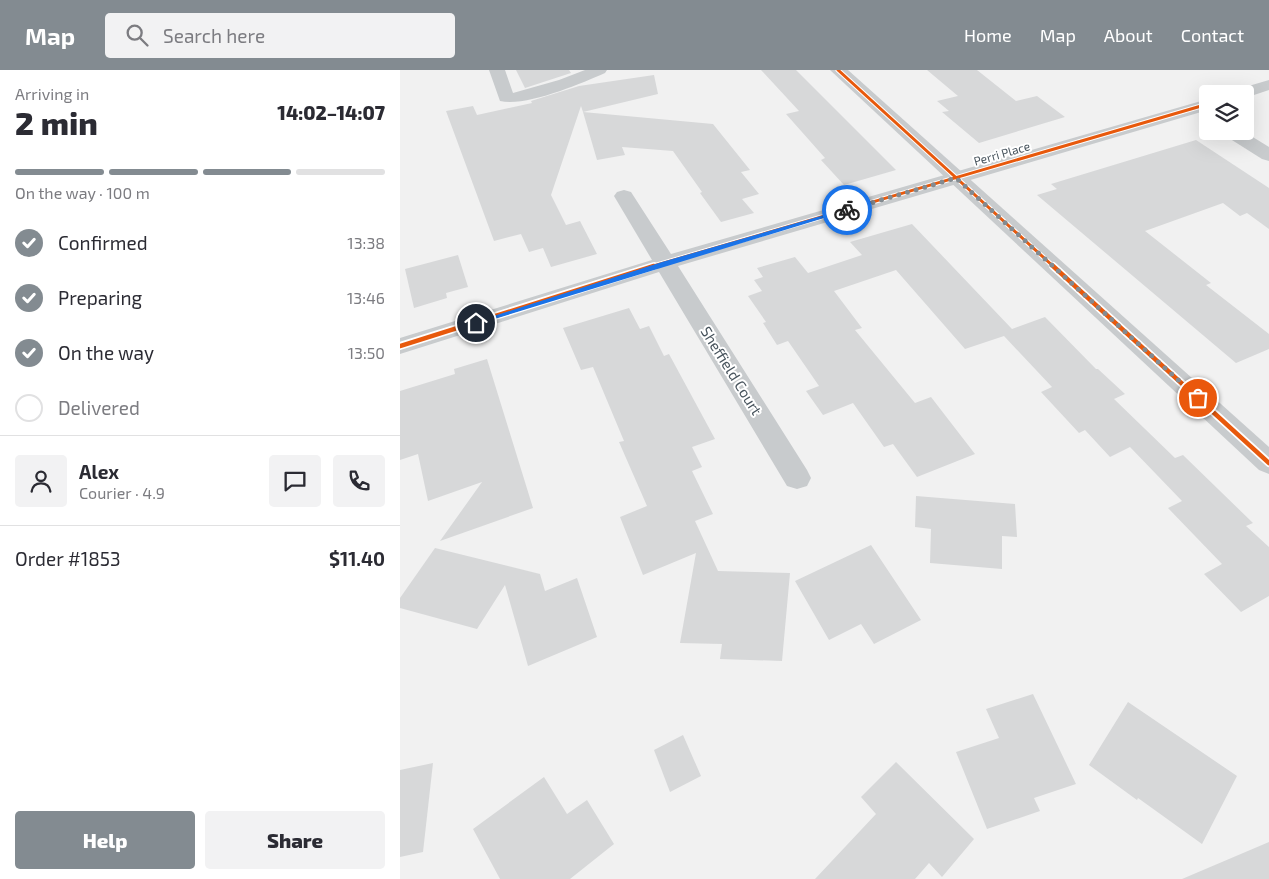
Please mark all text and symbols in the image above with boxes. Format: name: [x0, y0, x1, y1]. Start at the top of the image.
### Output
search box: [105, 13, 455, 58]
text: Map: [25, 21, 75, 50]
icon: search: [123, 21, 151, 49]
text: Search here: [163, 24, 265, 47]
text: Home: [964, 24, 1012, 46]
text: Map: [1040, 24, 1076, 46]
text: About: [1104, 24, 1153, 46]
text: Contact: [1181, 24, 1244, 46]
text: Arriving in: [15, 84, 89, 103]
map controls: [1199, 85, 1254, 140]
button: layers: [1199, 85, 1254, 140]
text: 14:02–14:07: [277, 101, 385, 124]
text: 2 min: [15, 103, 98, 141]
street label: Perri Place: [972, 138, 1032, 168]
text: On the way · 100 m: [15, 183, 150, 202]
courier: [822, 185, 872, 235]
icon: bike: [833, 196, 861, 224]
icon: check: [15, 229, 43, 257]
text: Confirmed: [58, 231, 148, 254]
text: 13:38: [347, 233, 385, 252]
icon: check: [15, 284, 43, 312]
text: Preparing: [58, 286, 142, 309]
text: 13:46: [347, 288, 385, 307]
pin: [455, 302, 497, 344]
icon: home: [462, 309, 490, 337]
street label: Sheffield Court: [697, 323, 766, 418]
icon: check: [15, 339, 43, 367]
text: On the way: [58, 341, 154, 364]
text: 13:50: [348, 343, 385, 362]
pin: [1177, 377, 1219, 419]
icon: bag: [1184, 384, 1212, 412]
text: Delivered: [58, 396, 140, 419]
button: person: [15, 455, 67, 507]
button: chat: [269, 455, 321, 507]
button: phone: [333, 455, 385, 507]
text: Alex: [79, 460, 119, 483]
text: Courier · 4.9: [79, 483, 165, 502]
text: Order #1853: [15, 547, 121, 570]
text: $11.40: [329, 547, 385, 570]
button: Help: [15, 811, 195, 869]
button: Share: [205, 811, 385, 869]

